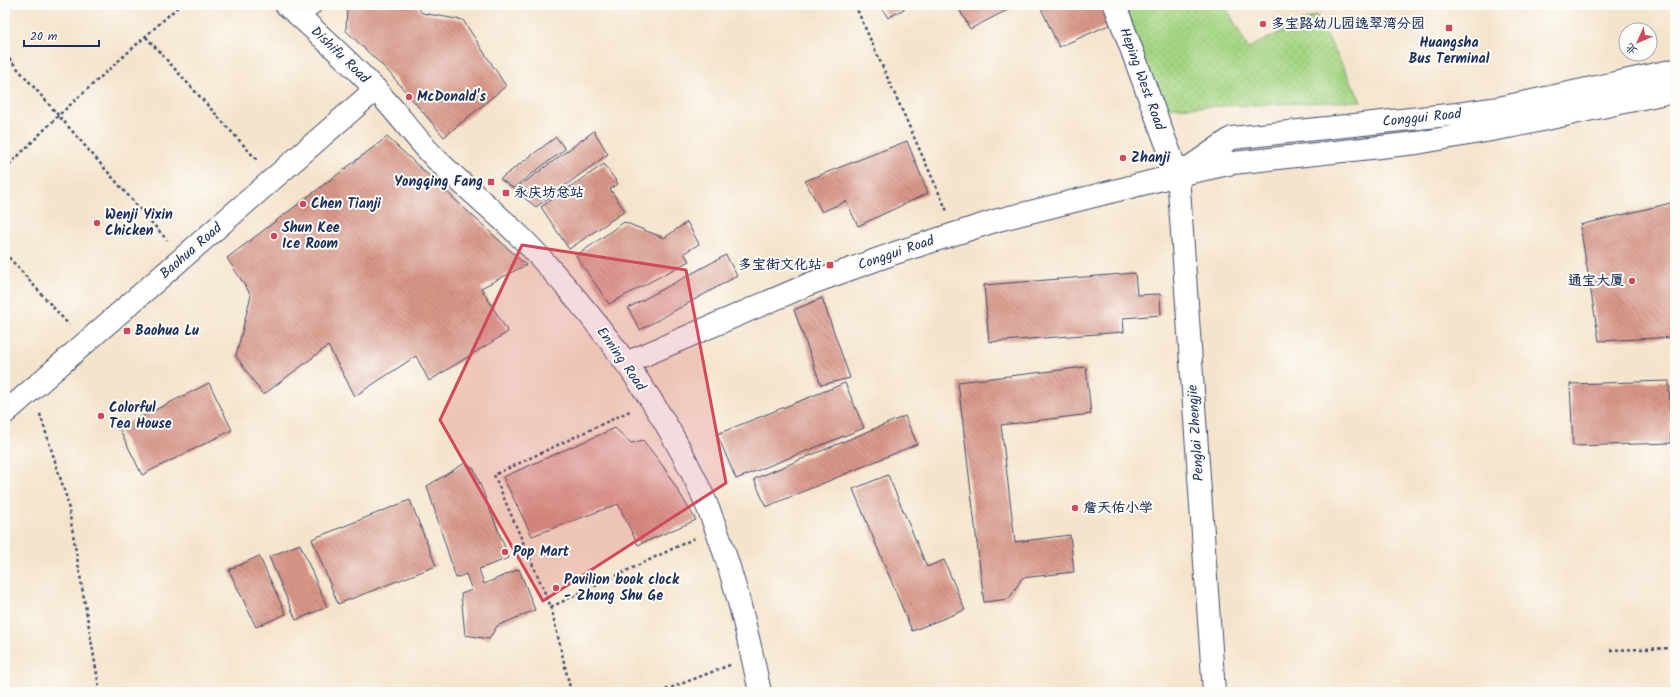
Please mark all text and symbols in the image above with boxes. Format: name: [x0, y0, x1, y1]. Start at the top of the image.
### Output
place label: 多宝路幼儿园逸翠湾分园: [1271, 13, 1425, 35]
marker: 多宝路幼儿园逸翠湾分园: [1258, 19, 1268, 29]
street label: Dishifu Road: [305, 21, 375, 90]
scale bar: [24, 22, 99, 48]
north arrow: [1618, 22, 1658, 62]
marker: Huangsha Bus Terminal: [1444, 23, 1454, 33]
street label: Heping West Road: [1113, 25, 1171, 134]
text: 20 m: [30, 27, 58, 46]
place label: Huangsha Bus Terminal: [1409, 32, 1490, 70]
text: 北: [1621, 38, 1642, 59]
place label: McDonald's: [417, 86, 486, 108]
marker: McDonald's: [404, 92, 414, 102]
street label: Conggui Road: [1381, 103, 1464, 133]
place label: Zhanji: [1131, 147, 1170, 169]
marker: Zhanji: [1118, 153, 1128, 163]
place label: Yongqing Fang: [394, 171, 483, 193]
marker: Yongqing Fang: [486, 177, 496, 187]
place label: 永庆坊总站: [514, 182, 584, 204]
marker: 永庆坊总站: [501, 188, 511, 198]
place label: Chen Tianji: [311, 193, 381, 215]
marker: Chen Tianji: [298, 199, 308, 209]
place label: Wenji Yixin Chicken: [105, 204, 173, 242]
street label: Baohua Road: [155, 217, 228, 284]
place label: Shun Kee Ice Room: [282, 217, 340, 255]
marker: Wenji Yixin Chicken: [92, 218, 102, 228]
street label: Conggui Road: [855, 229, 938, 276]
marker: Shun Kee Ice Room: [269, 231, 279, 241]
place label: 多宝街文化站: [738, 254, 822, 276]
marker: 多宝街文化站: [825, 260, 835, 270]
place label: 通宝大厦: [1568, 270, 1624, 292]
marker: 通宝大厦: [1627, 276, 1637, 286]
place label: Baohua Lu: [135, 320, 199, 342]
street label: Enning Road: [591, 322, 652, 397]
marker: Baohua Lu: [122, 326, 132, 336]
street label: Penglai Zhengjie: [1182, 383, 1210, 482]
place label: Colorful Tea House: [109, 397, 172, 435]
marker: Colorful Tea House: [96, 411, 106, 421]
place label: 詹天佑小学: [1083, 497, 1153, 519]
marker: 詹天佑小学: [1070, 503, 1080, 513]
place label: Pop Mart: [513, 541, 570, 563]
marker: Pop Mart: [500, 547, 510, 557]
place label: Pavilion book clock - Zhong Shu Ge: [564, 569, 680, 607]
marker: Pavilion book clock - Zhong Shu Ge: [551, 583, 561, 593]

